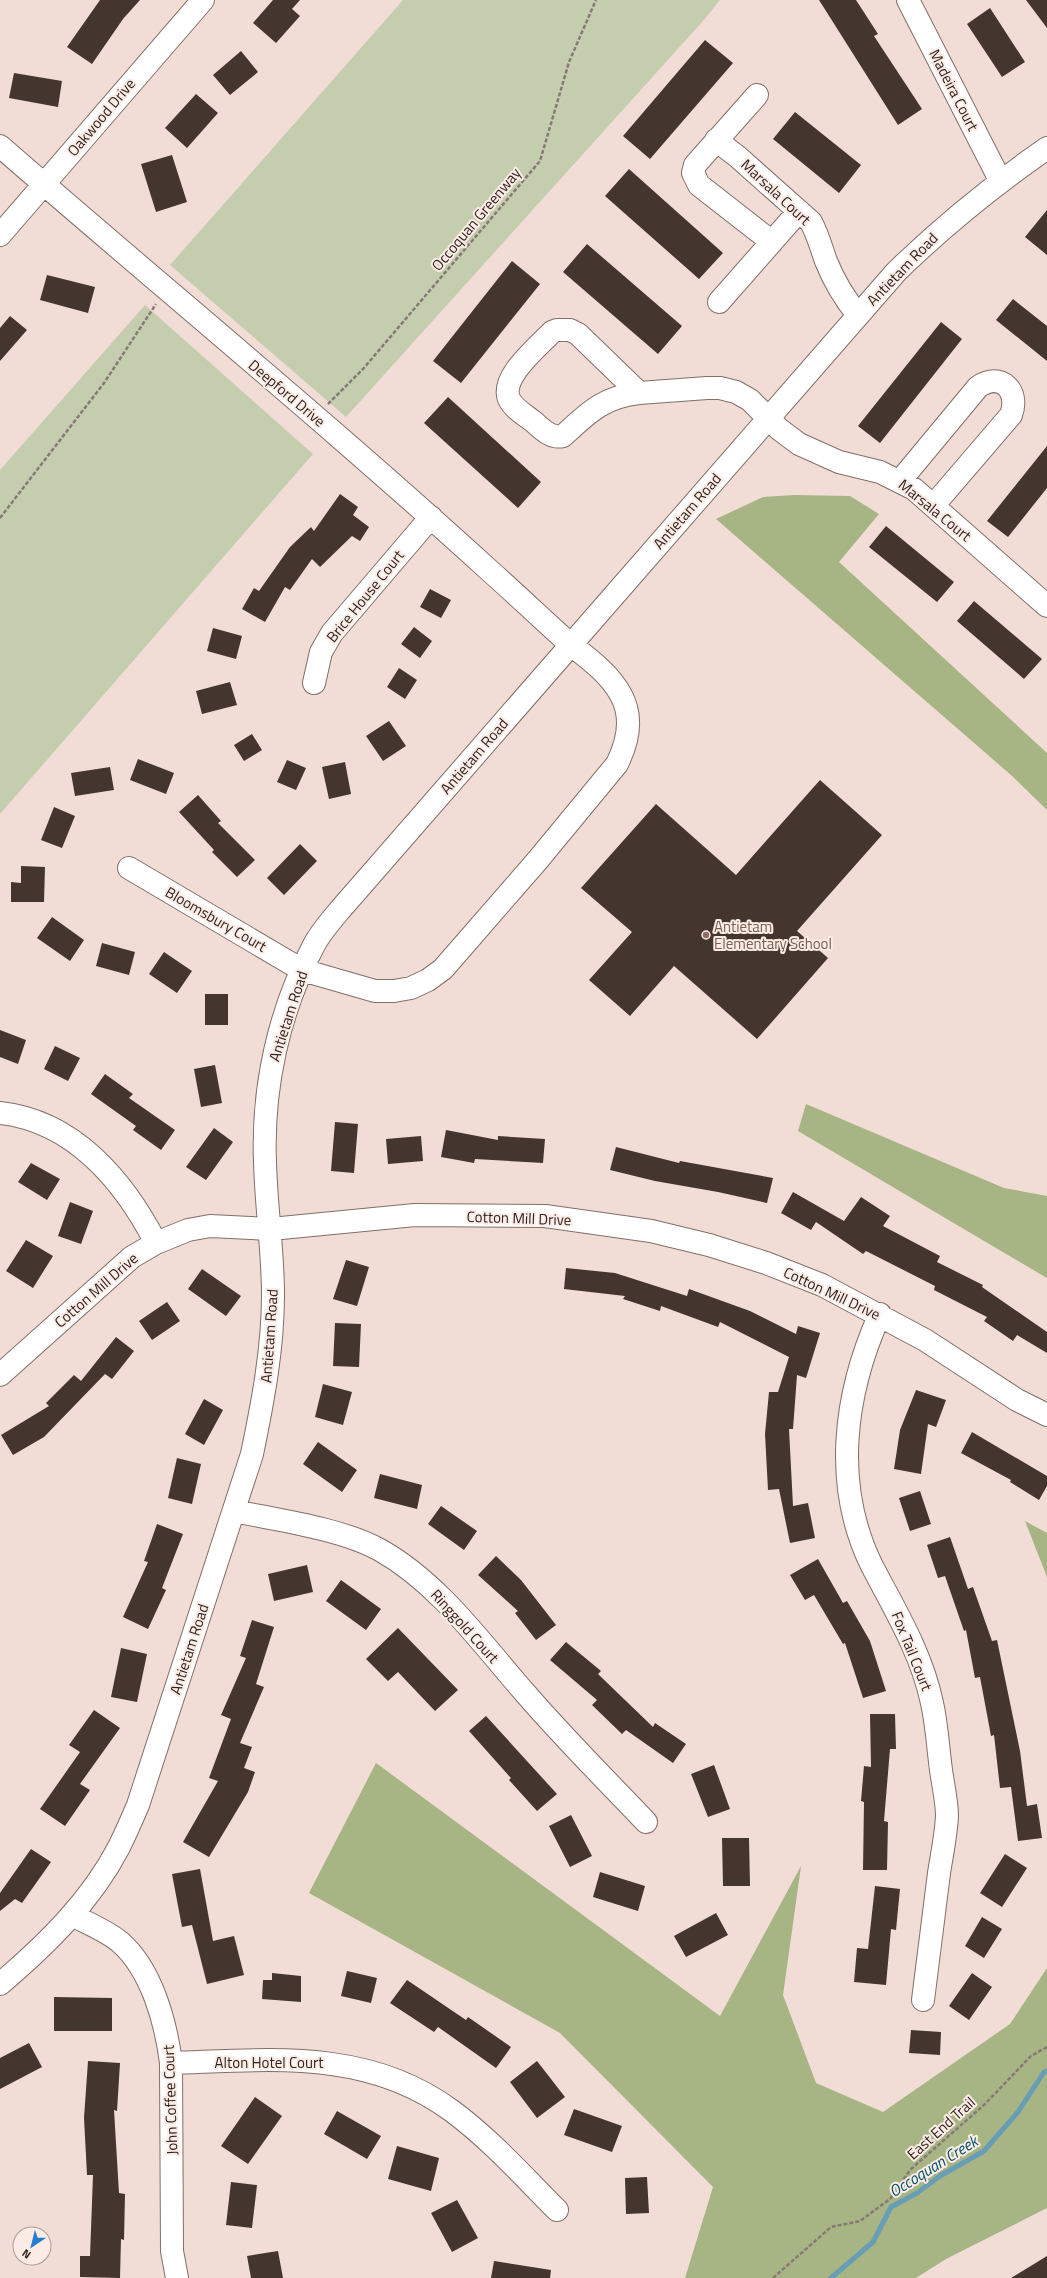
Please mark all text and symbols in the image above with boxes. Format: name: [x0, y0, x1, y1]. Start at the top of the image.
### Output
street label: Madeira Court: [923, 45, 985, 136]
street label: Oakwood Drive: [61, 73, 141, 161]
street label: Marsala Court: [736, 153, 817, 231]
street label: Occoquan Greenway: [426, 162, 526, 276]
street label: Antietam Road: [861, 227, 943, 311]
street label: Deepford Drive: [243, 354, 331, 432]
street label: Antietam Road: [647, 468, 727, 554]
street label: Marsala Court: [893, 473, 977, 547]
street label: Brice House Court: [320, 544, 410, 647]
street label: Antietam Road: [434, 713, 514, 799]
street label: Bloomsbury Court: [161, 881, 272, 958]
place label: Antietam Elementary School: [714, 915, 832, 955]
marker: Antietam Elementary School: [701, 930, 711, 940]
street label: Antietam Road: [263, 968, 313, 1064]
street label: Cotton Mill Drive: [466, 1205, 572, 1231]
street label: Cotton Mill Drive: [49, 1247, 143, 1333]
street label: Cotton Mill Drive: [780, 1260, 884, 1326]
street label: Antietam Road: [254, 1288, 284, 1384]
street label: Ringgold Court: [425, 1584, 505, 1669]
street label: Antietam Road: [164, 1601, 214, 1697]
street label: Fox Tail Court: [886, 1608, 939, 1695]
street label: John Coffee Court: [157, 2044, 183, 2155]
street label: Alton Hotel Court: [215, 2051, 324, 2074]
street label: East End Trail: [902, 2091, 980, 2165]
water label: Occoquan Creek: [884, 2128, 984, 2203]
north arrow: [12, 2226, 52, 2266]
text: N: [19, 2245, 34, 2263]

